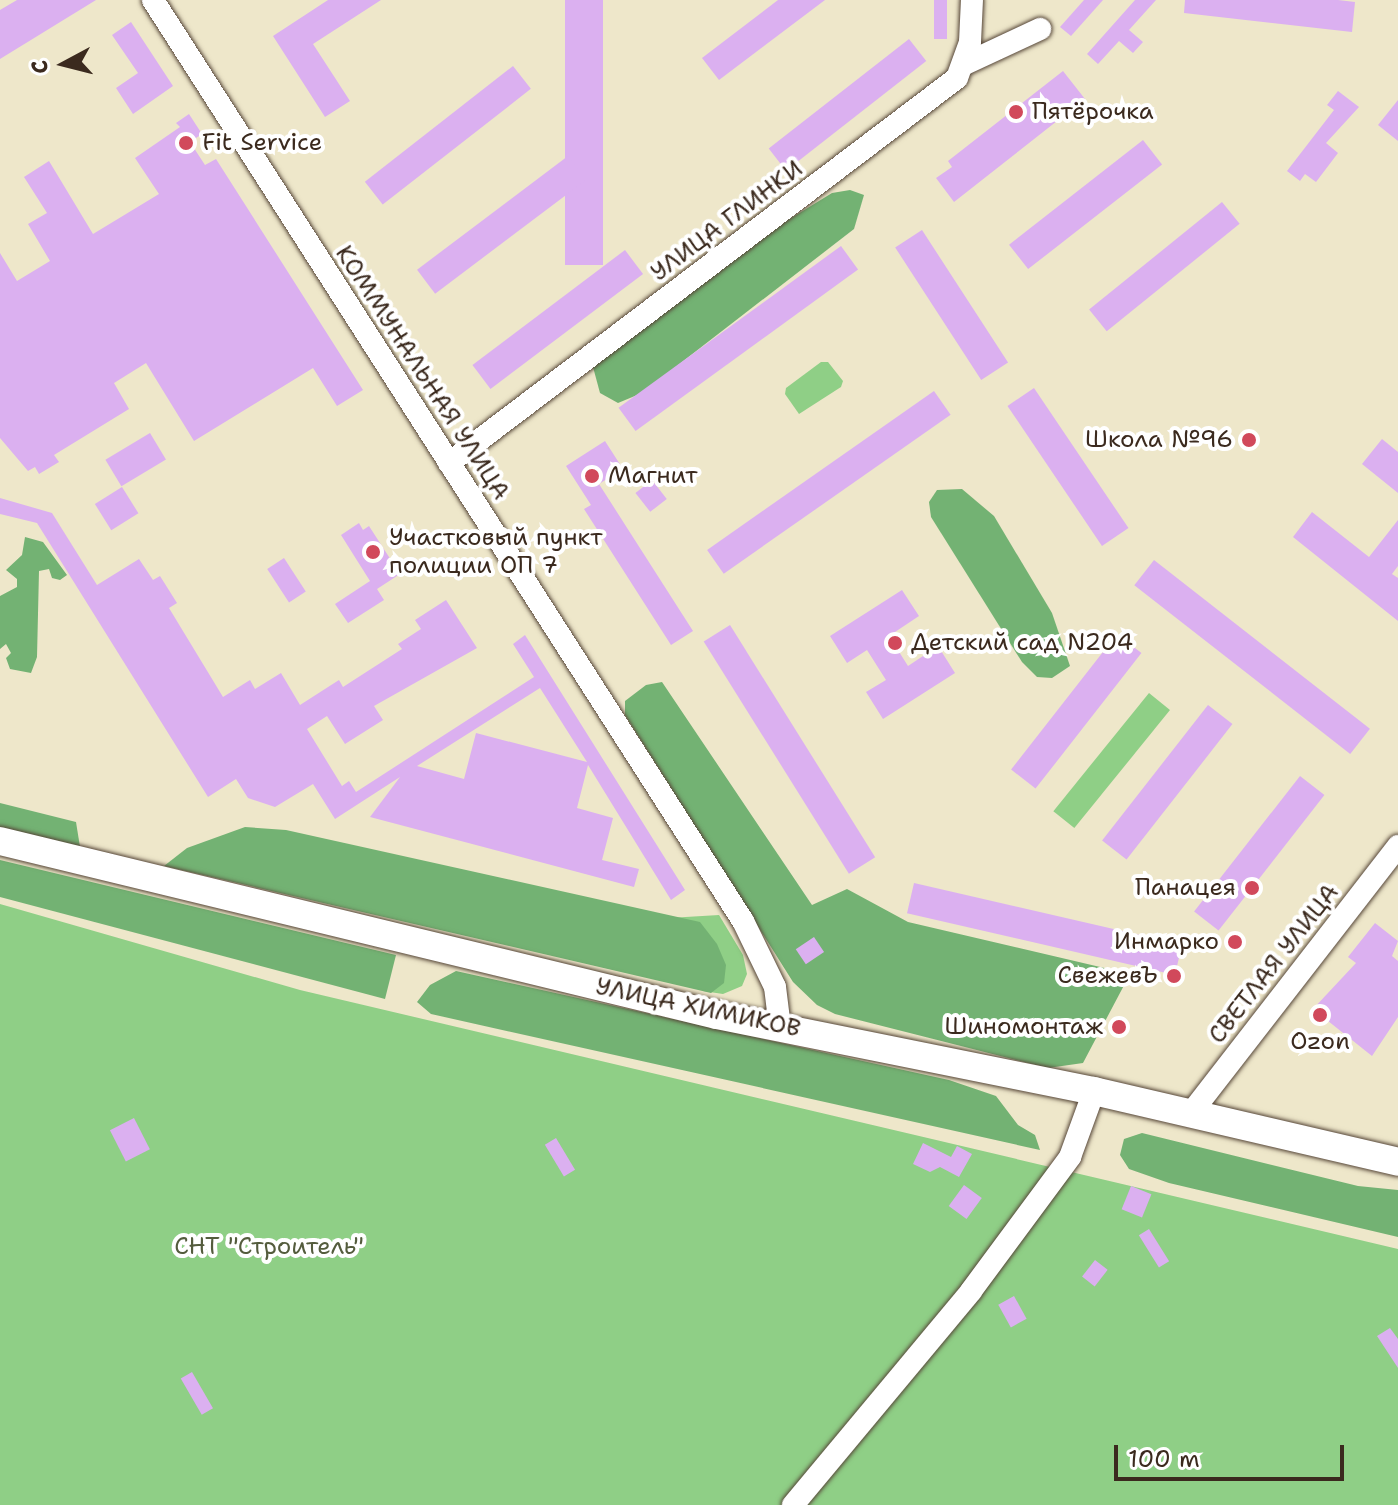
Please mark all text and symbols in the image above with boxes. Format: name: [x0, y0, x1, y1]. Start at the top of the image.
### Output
north arrow: [24, 24, 104, 104]
text: С: [24, 59, 55, 75]
place label: Пятёрочка: [1032, 98, 1154, 126]
marker: Пятёрочка: [1007, 103, 1025, 121]
place label: Fit Service: [202, 129, 322, 157]
marker: Fit Service: [177, 134, 195, 152]
street label: УЛИЦА ГЛИНКИ: [645, 155, 809, 287]
street label: КОММУНАЛЬНАЯ УЛИЦА: [329, 240, 515, 506]
place label: Школа №96: [1085, 426, 1233, 454]
marker: Школа №96: [1240, 431, 1258, 449]
place label: Магнит: [608, 462, 697, 490]
marker: Магнит: [583, 467, 601, 485]
place label: Участковый пункт полиции ОП 7: [389, 524, 603, 580]
marker: Участковый пункт полиции ОП 7: [364, 543, 382, 561]
place label: Детский сад N204: [911, 629, 1133, 657]
marker: Детский сад N204: [886, 634, 904, 652]
place label: Панацея: [1135, 874, 1236, 902]
street label: СВЕТЛАЯ УЛИЦА: [1203, 879, 1345, 1049]
marker: Панацея: [1243, 879, 1261, 897]
place label: Инмарко: [1114, 928, 1219, 956]
marker: Инмарко: [1226, 933, 1244, 951]
place label: СвежевЪ: [1057, 962, 1158, 990]
marker: СвежевЪ: [1165, 967, 1183, 985]
street label: УЛИЦА ХИМИКОВ: [593, 972, 803, 1044]
marker: Ozon: [1311, 1006, 1329, 1024]
place label: Шиномонтаж: [944, 1013, 1103, 1041]
marker: Шиномонтаж: [1110, 1018, 1128, 1036]
place label: Ozon: [1290, 1028, 1350, 1056]
park label: СНТ "Строитель": [174, 1233, 364, 1261]
scale bar: [1118, 1429, 1348, 1479]
text: 100 m: [1128, 1443, 1200, 1475]

